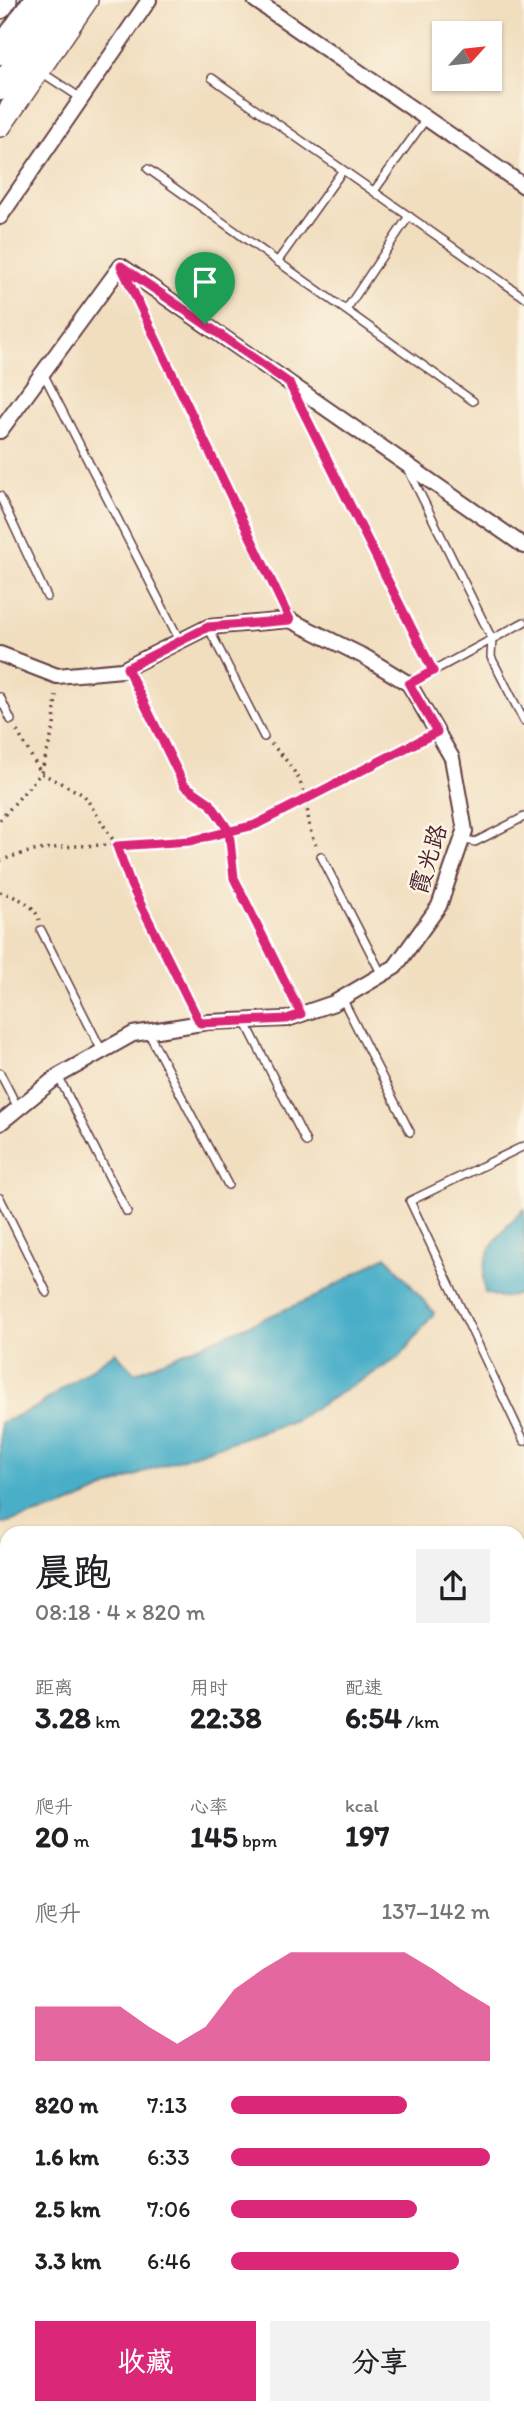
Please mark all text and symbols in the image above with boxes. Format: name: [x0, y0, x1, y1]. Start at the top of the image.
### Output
north arrow: [432, 21, 502, 91]
map controls: [432, 21, 502, 91]
pin: [175, 252, 235, 324]
icon: arrive: [186, 263, 224, 301]
street label: 霞光路: [404, 820, 452, 898]
text: 晨跑: [35, 1549, 111, 1595]
button: share: [416, 1549, 490, 1623]
text: 08:18 · 4 × 820 m: [35, 1598, 205, 1626]
text: 距离: [35, 1676, 73, 1699]
text: 用时: [190, 1676, 228, 1699]
text: 配速: [345, 1676, 383, 1699]
text: 3.28: [35, 1699, 91, 1736]
text: 22:38: [190, 1699, 262, 1736]
text: 6:54: [345, 1699, 402, 1736]
text: km: [91, 1710, 120, 1733]
text: /km: [402, 1710, 439, 1733]
text: kcal: [345, 1794, 379, 1817]
text: 爬升: [35, 1795, 73, 1818]
text: 心率: [190, 1795, 228, 1818]
text: 197: [345, 1817, 390, 1854]
text: 20: [35, 1818, 69, 1855]
text: 145: [190, 1818, 238, 1855]
text: m: [69, 1829, 90, 1852]
text: bpm: [238, 1829, 277, 1852]
text: 137–142 m: [381, 1897, 490, 1925]
text: 爬升: [35, 1899, 81, 1927]
text: 820 m: [35, 2091, 98, 2119]
text: 7:13: [147, 2091, 187, 2119]
text: 1.6 km: [35, 2143, 99, 2171]
text: 6:33: [147, 2143, 190, 2171]
text: 2.5 km: [35, 2195, 100, 2223]
text: 7:06: [147, 2195, 190, 2223]
text: 3.3 km: [35, 2247, 101, 2275]
text: 6:46: [147, 2247, 191, 2275]
button: 收藏: [35, 2321, 256, 2401]
button: 分享: [270, 2321, 490, 2401]

